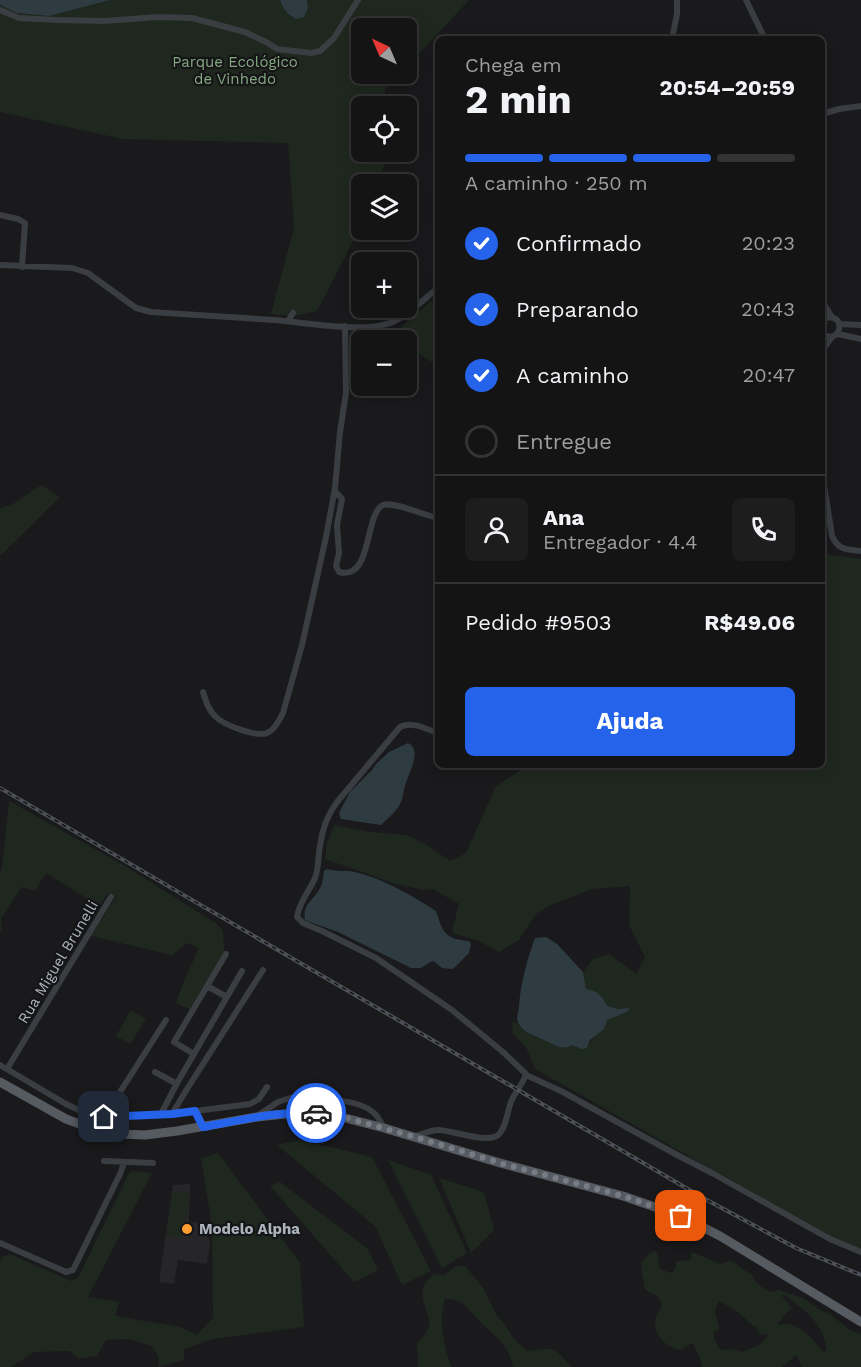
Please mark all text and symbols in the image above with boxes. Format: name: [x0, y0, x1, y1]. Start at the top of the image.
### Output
north arrow: [351, 18, 417, 84]
map controls: [351, 18, 417, 396]
park label: Parque Ecológico de Vinhedo: [172, 53, 298, 88]
text: Chega em: [465, 53, 562, 77]
text: 20:54–20:59: [660, 75, 795, 100]
text: 2 min: [465, 77, 572, 122]
button: locate: [351, 96, 417, 162]
text: A caminho · 250 m: [465, 171, 648, 195]
button: layers: [351, 174, 417, 240]
icon: check: [465, 227, 498, 260]
text: Confirmado: [516, 231, 642, 256]
text: 20:23: [742, 231, 795, 255]
button: +: [351, 252, 417, 318]
icon: check: [465, 293, 498, 326]
text: Preparando: [516, 297, 639, 322]
text: 20:43: [741, 297, 795, 321]
button: −: [351, 330, 417, 396]
icon: check: [465, 359, 498, 392]
text: A caminho: [516, 363, 629, 388]
text: 20:47: [743, 363, 795, 387]
text: Entregue: [516, 429, 612, 454]
button: person: [465, 498, 528, 561]
button: phone: [732, 498, 795, 561]
text: Ana: [543, 505, 584, 530]
text: Entregador · 4.4: [543, 530, 697, 554]
text: Pedido #9503: [465, 610, 612, 635]
text: R$49.06: [704, 610, 795, 635]
button: Ajuda: [465, 687, 795, 756]
street label: Rua Miguel Brunelli: [14, 897, 102, 1027]
courier: [286, 1083, 346, 1143]
pin: [78, 1091, 129, 1142]
icon: car: [300, 1097, 333, 1130]
icon: home: [87, 1100, 120, 1133]
pin: [655, 1190, 706, 1241]
icon: bag: [664, 1199, 697, 1232]
place label: Modelo Alpha: [199, 1220, 300, 1238]
marker: Modelo Alpha: [180, 1222, 194, 1236]

